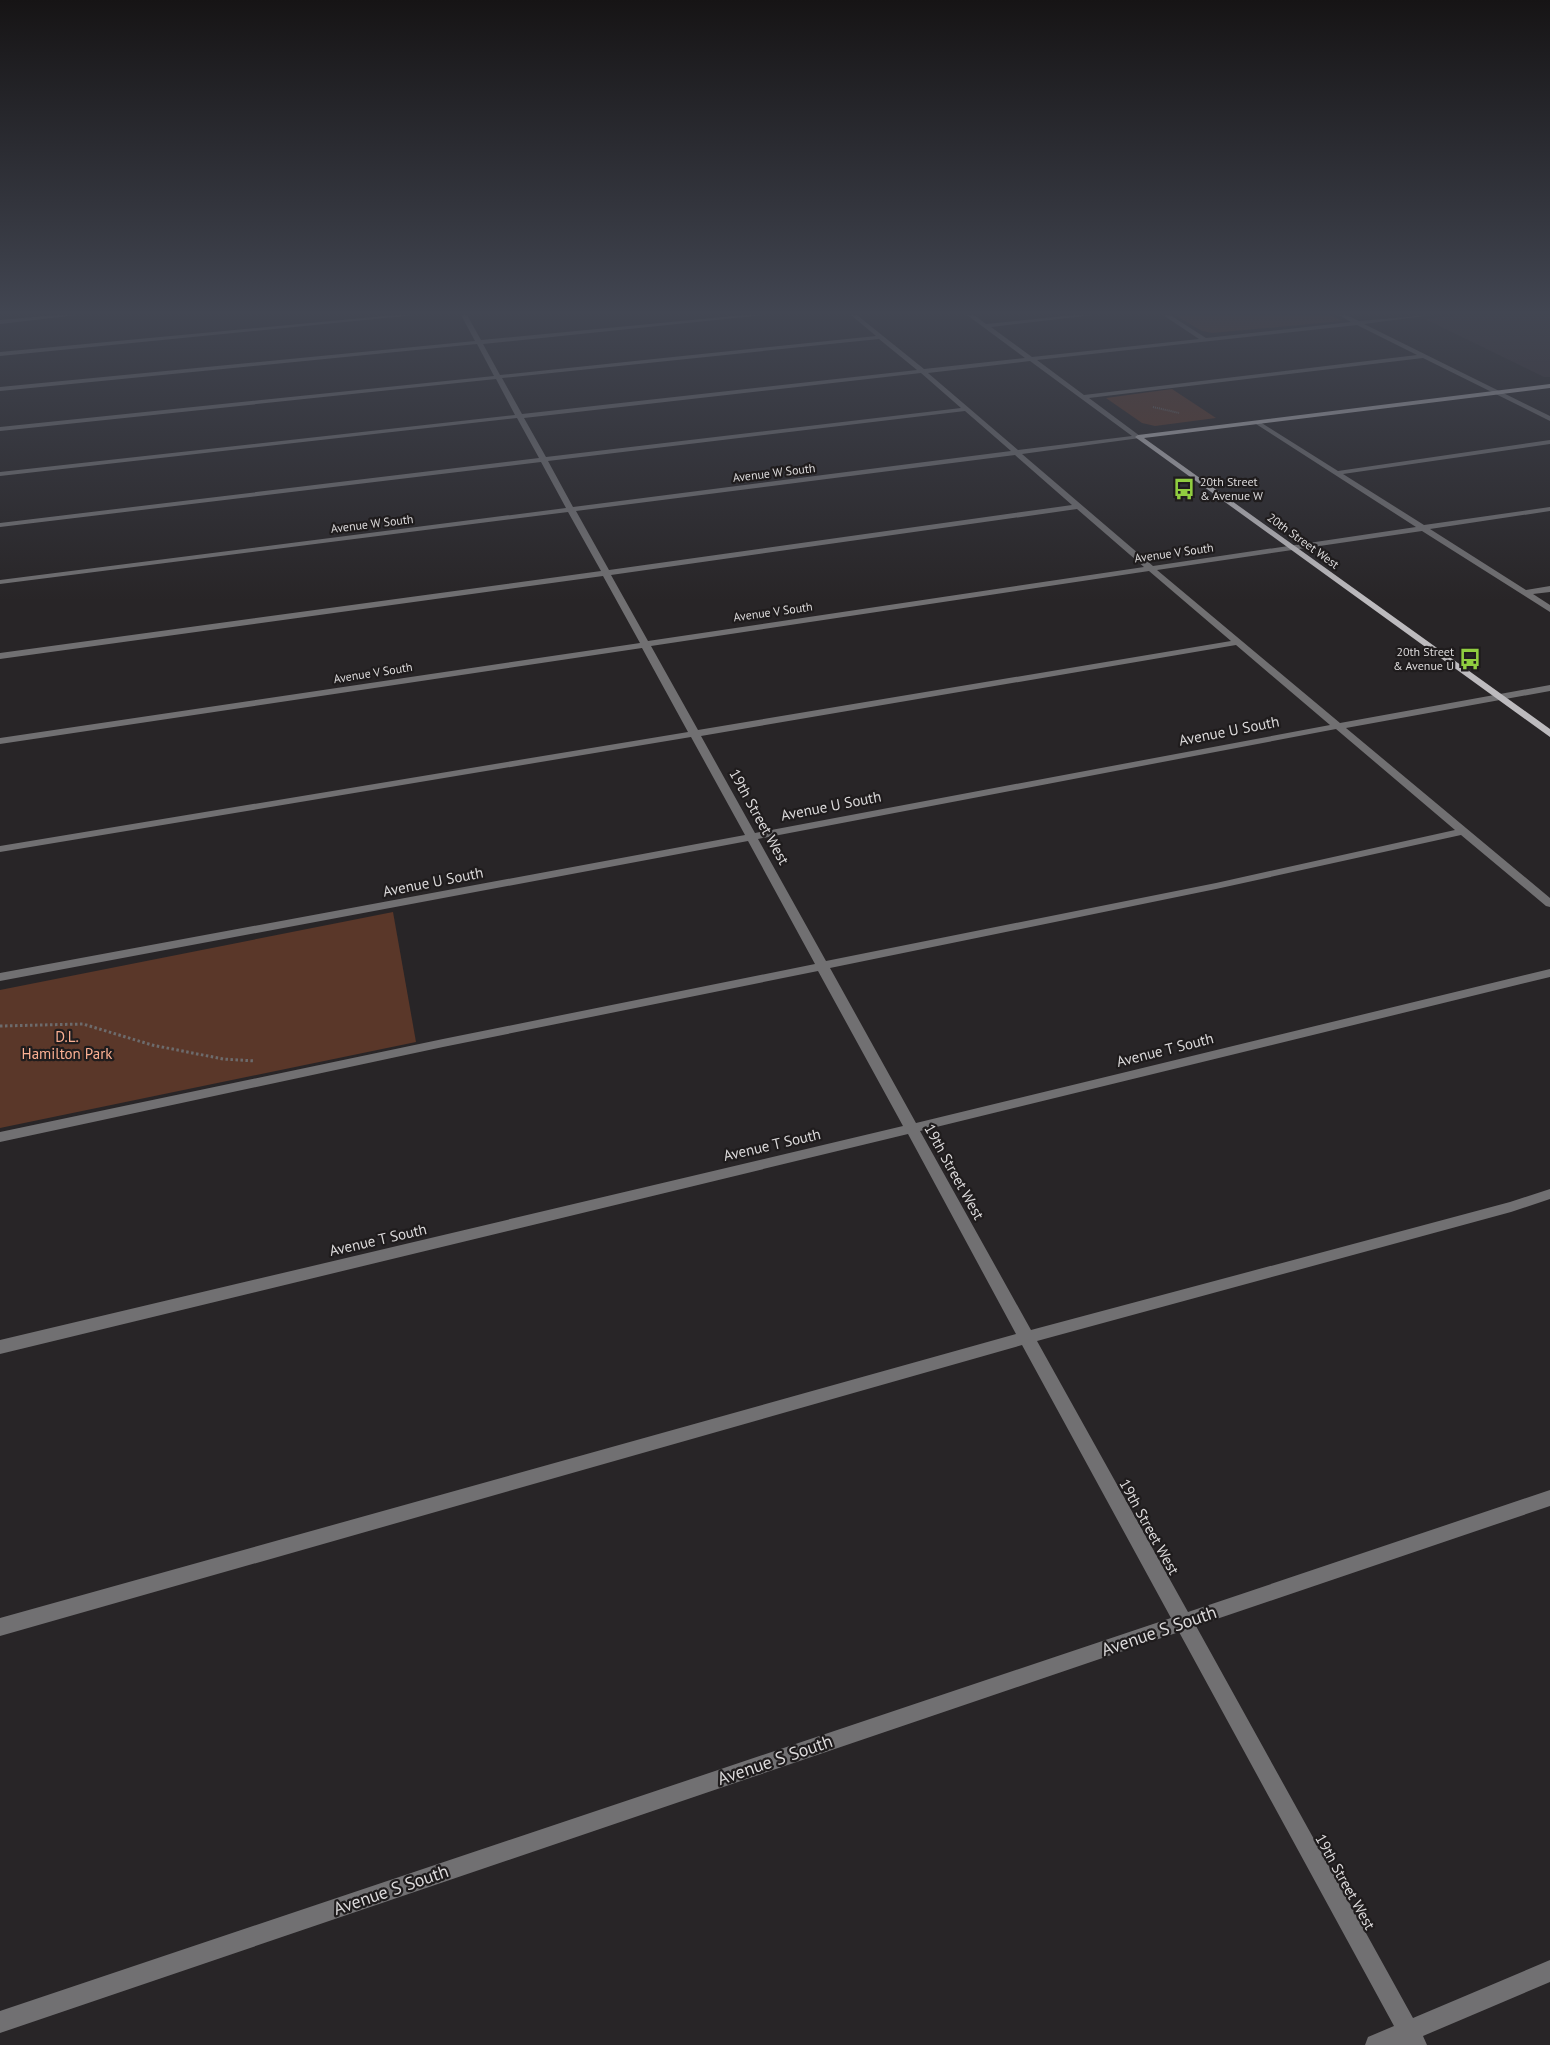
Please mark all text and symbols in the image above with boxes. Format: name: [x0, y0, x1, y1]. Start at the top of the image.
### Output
street label: Avenue W South: [732, 460, 816, 485]
place label: 20th Street & Avenue W: [1200, 474, 1263, 503]
bus stop icon: 20th Street & Avenue W: [1171, 476, 1197, 502]
street label: 20th Street West: [1264, 509, 1342, 572]
street label: Avenue W South: [330, 511, 414, 536]
street label: Avenue V South: [1133, 540, 1215, 565]
street label: Avenue V South: [732, 599, 814, 624]
place label: 20th Street & Avenue U: [1393, 644, 1454, 673]
bus stop icon: 20th Street & Avenue U: [1457, 646, 1483, 672]
street label: Avenue V South: [332, 659, 414, 686]
street label: Avenue U South: [1177, 711, 1281, 750]
street label: 19th Street West: [725, 766, 794, 868]
street label: Avenue U South: [779, 786, 883, 825]
street label: Avenue U South: [381, 862, 485, 901]
park label: D.L. Hamilton Park: [22, 1027, 113, 1063]
street label: Avenue T South: [1114, 1028, 1215, 1071]
street label: 19th Street West: [920, 1121, 989, 1223]
street label: Avenue T South: [721, 1124, 822, 1165]
street label: Avenue T South: [327, 1219, 428, 1260]
street label: 19th Street West: [1115, 1476, 1184, 1578]
street label: Avenue S South: [1098, 1600, 1219, 1661]
street label: Avenue S South: [714, 1729, 835, 1790]
street label: 19th Street West: [1311, 1831, 1380, 1933]
street label: Avenue S South: [330, 1859, 451, 1920]

